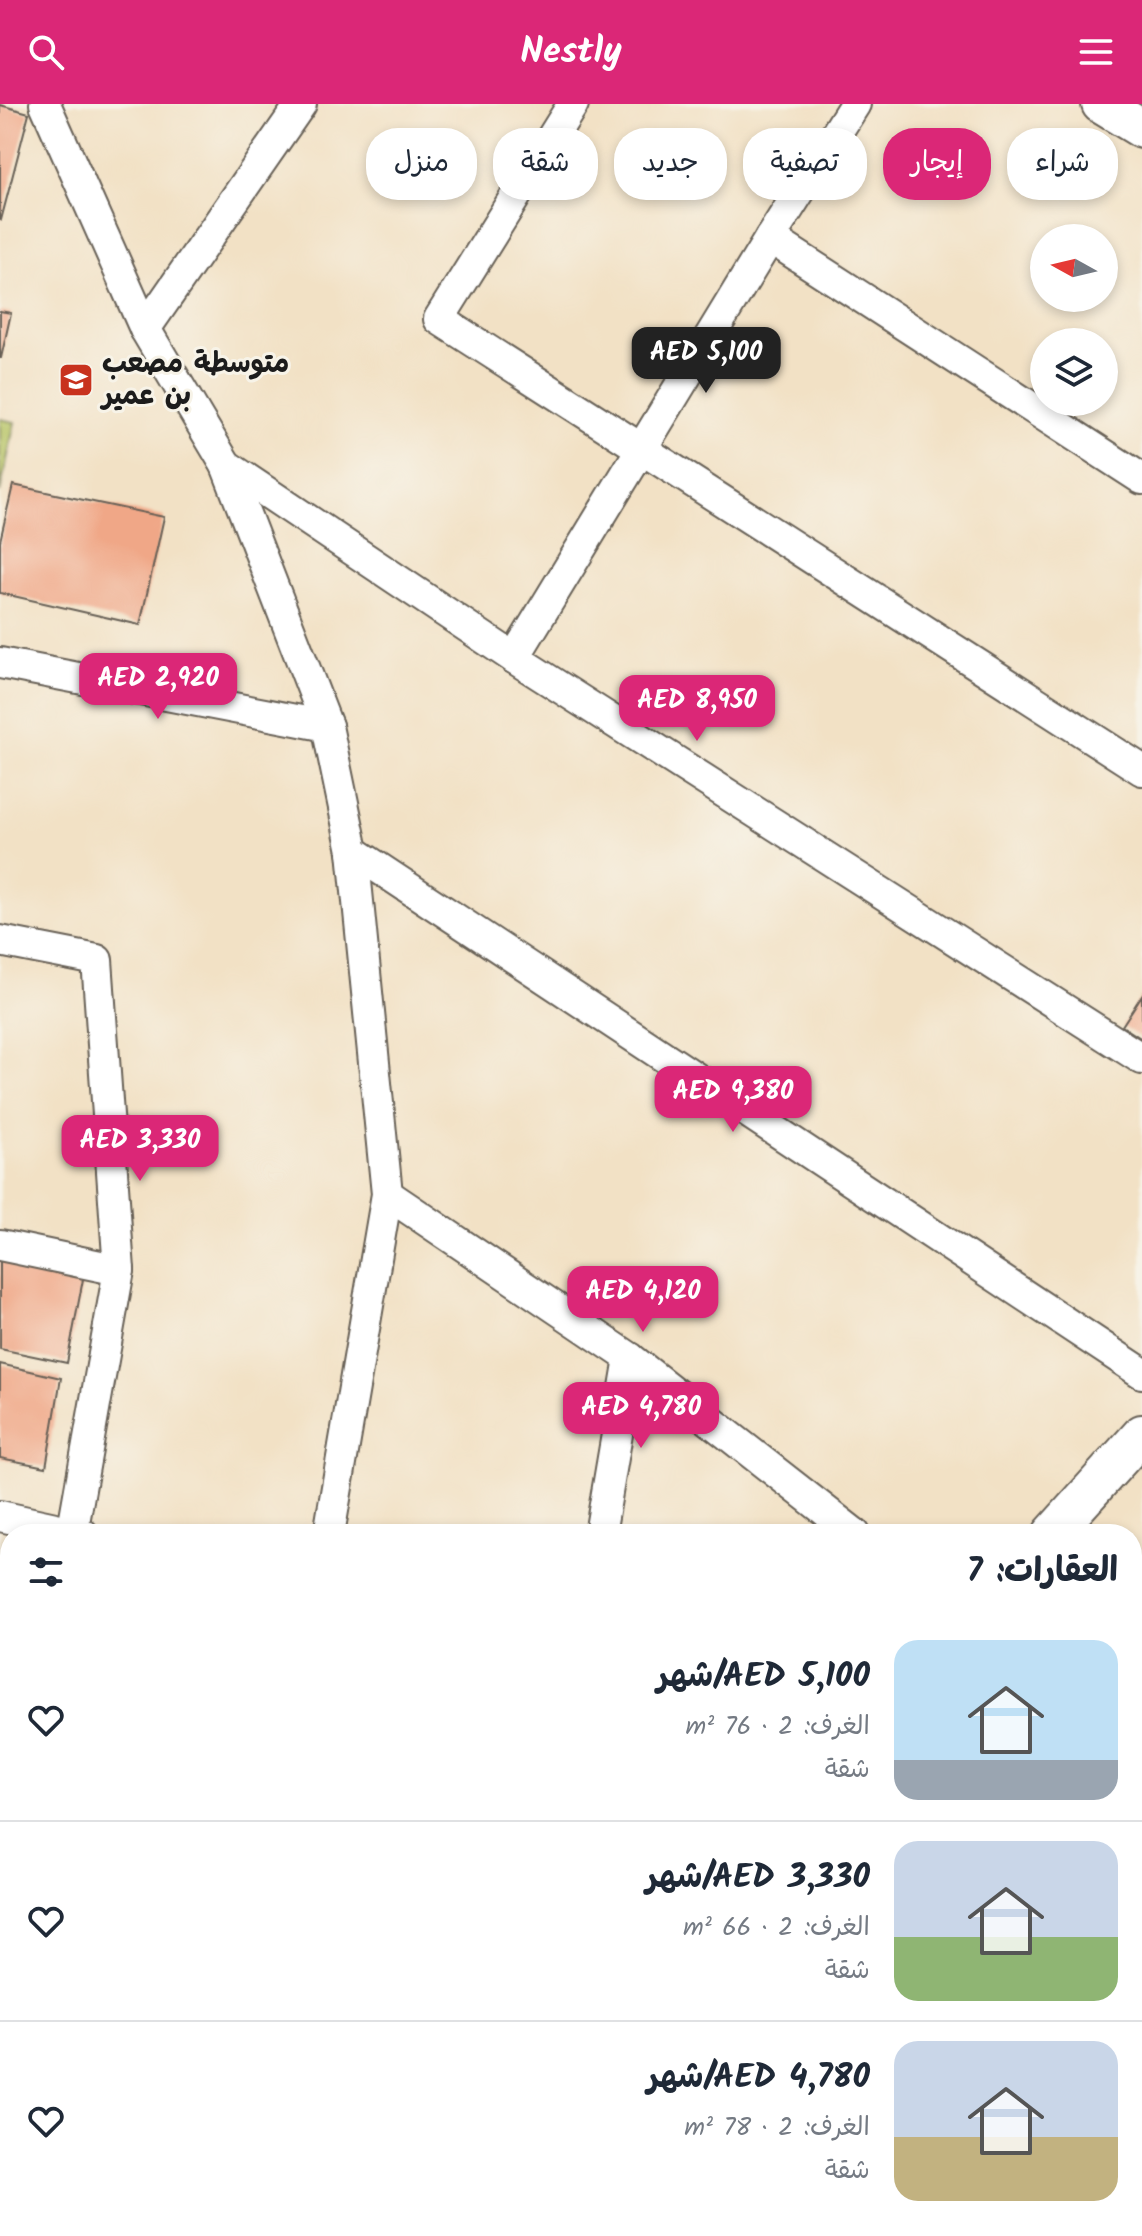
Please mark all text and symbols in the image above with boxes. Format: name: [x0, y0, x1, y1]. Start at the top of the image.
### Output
text: Nestly: [520, 24, 622, 81]
icon: search: [24, 30, 68, 74]
icon: menu: [1074, 30, 1118, 74]
chip: منزل: [366, 128, 477, 200]
chip: شقة: [493, 128, 598, 200]
chip: جديد: [614, 128, 727, 200]
chip: تصفية: [743, 128, 867, 200]
chip: إيجار: [883, 128, 991, 200]
chip: شراء: [1007, 128, 1118, 200]
north arrow: [1030, 224, 1118, 312]
map controls: [1030, 224, 1118, 416]
pin: AED 5,100: [614, 327, 798, 395]
button: layers: [1030, 328, 1118, 416]
text: AED 5,100: [650, 332, 762, 374]
place label: متوسطة مصعب بن عمير: [99, 342, 289, 419]
school or university icon: متوسطة مصعب بن عمير: [57, 361, 95, 399]
pin: AED 2,920: [66, 653, 250, 721]
text: AED 2,920: [97, 658, 219, 700]
pin: AED 8,950: [605, 675, 789, 743]
text: AED 8,950: [637, 680, 757, 722]
pin: AED 9,380: [641, 1066, 825, 1134]
text: AED 9,380: [673, 1071, 793, 1113]
pin: AED 3,330: [48, 1115, 232, 1183]
text: AED 3,330: [80, 1120, 200, 1162]
pin: AED 4,120: [551, 1266, 735, 1334]
text: AED 4,120: [585, 1271, 701, 1313]
pin: AED 4,780: [549, 1382, 733, 1450]
text: AED 4,780: [581, 1387, 701, 1429]
text: العقارات: 7: [967, 1545, 1118, 1599]
icon: filters: [24, 1550, 68, 1594]
text: AED 5,100/شهر: [657, 1650, 870, 1704]
icon: home: [958, 1672, 1054, 1768]
icon: heart: [24, 1698, 68, 1742]
text: الغرف: 2 · 76 m²: [685, 1706, 870, 1748]
text: شقة: [825, 1749, 870, 1791]
text: AED 3,330/شهر: [646, 1851, 870, 1905]
icon: home: [958, 1873, 1054, 1969]
icon: heart: [24, 1899, 68, 1943]
text: الغرف: 2 · 66 m²: [683, 1907, 870, 1949]
text: شقة: [825, 1950, 870, 1992]
text: AED 4,780/شهر: [647, 2051, 870, 2105]
icon: home: [958, 2073, 1054, 2169]
icon: heart: [24, 2099, 68, 2143]
text: الغرف: 2 · 78 m²: [684, 2107, 870, 2149]
text: شقة: [825, 2150, 870, 2192]

